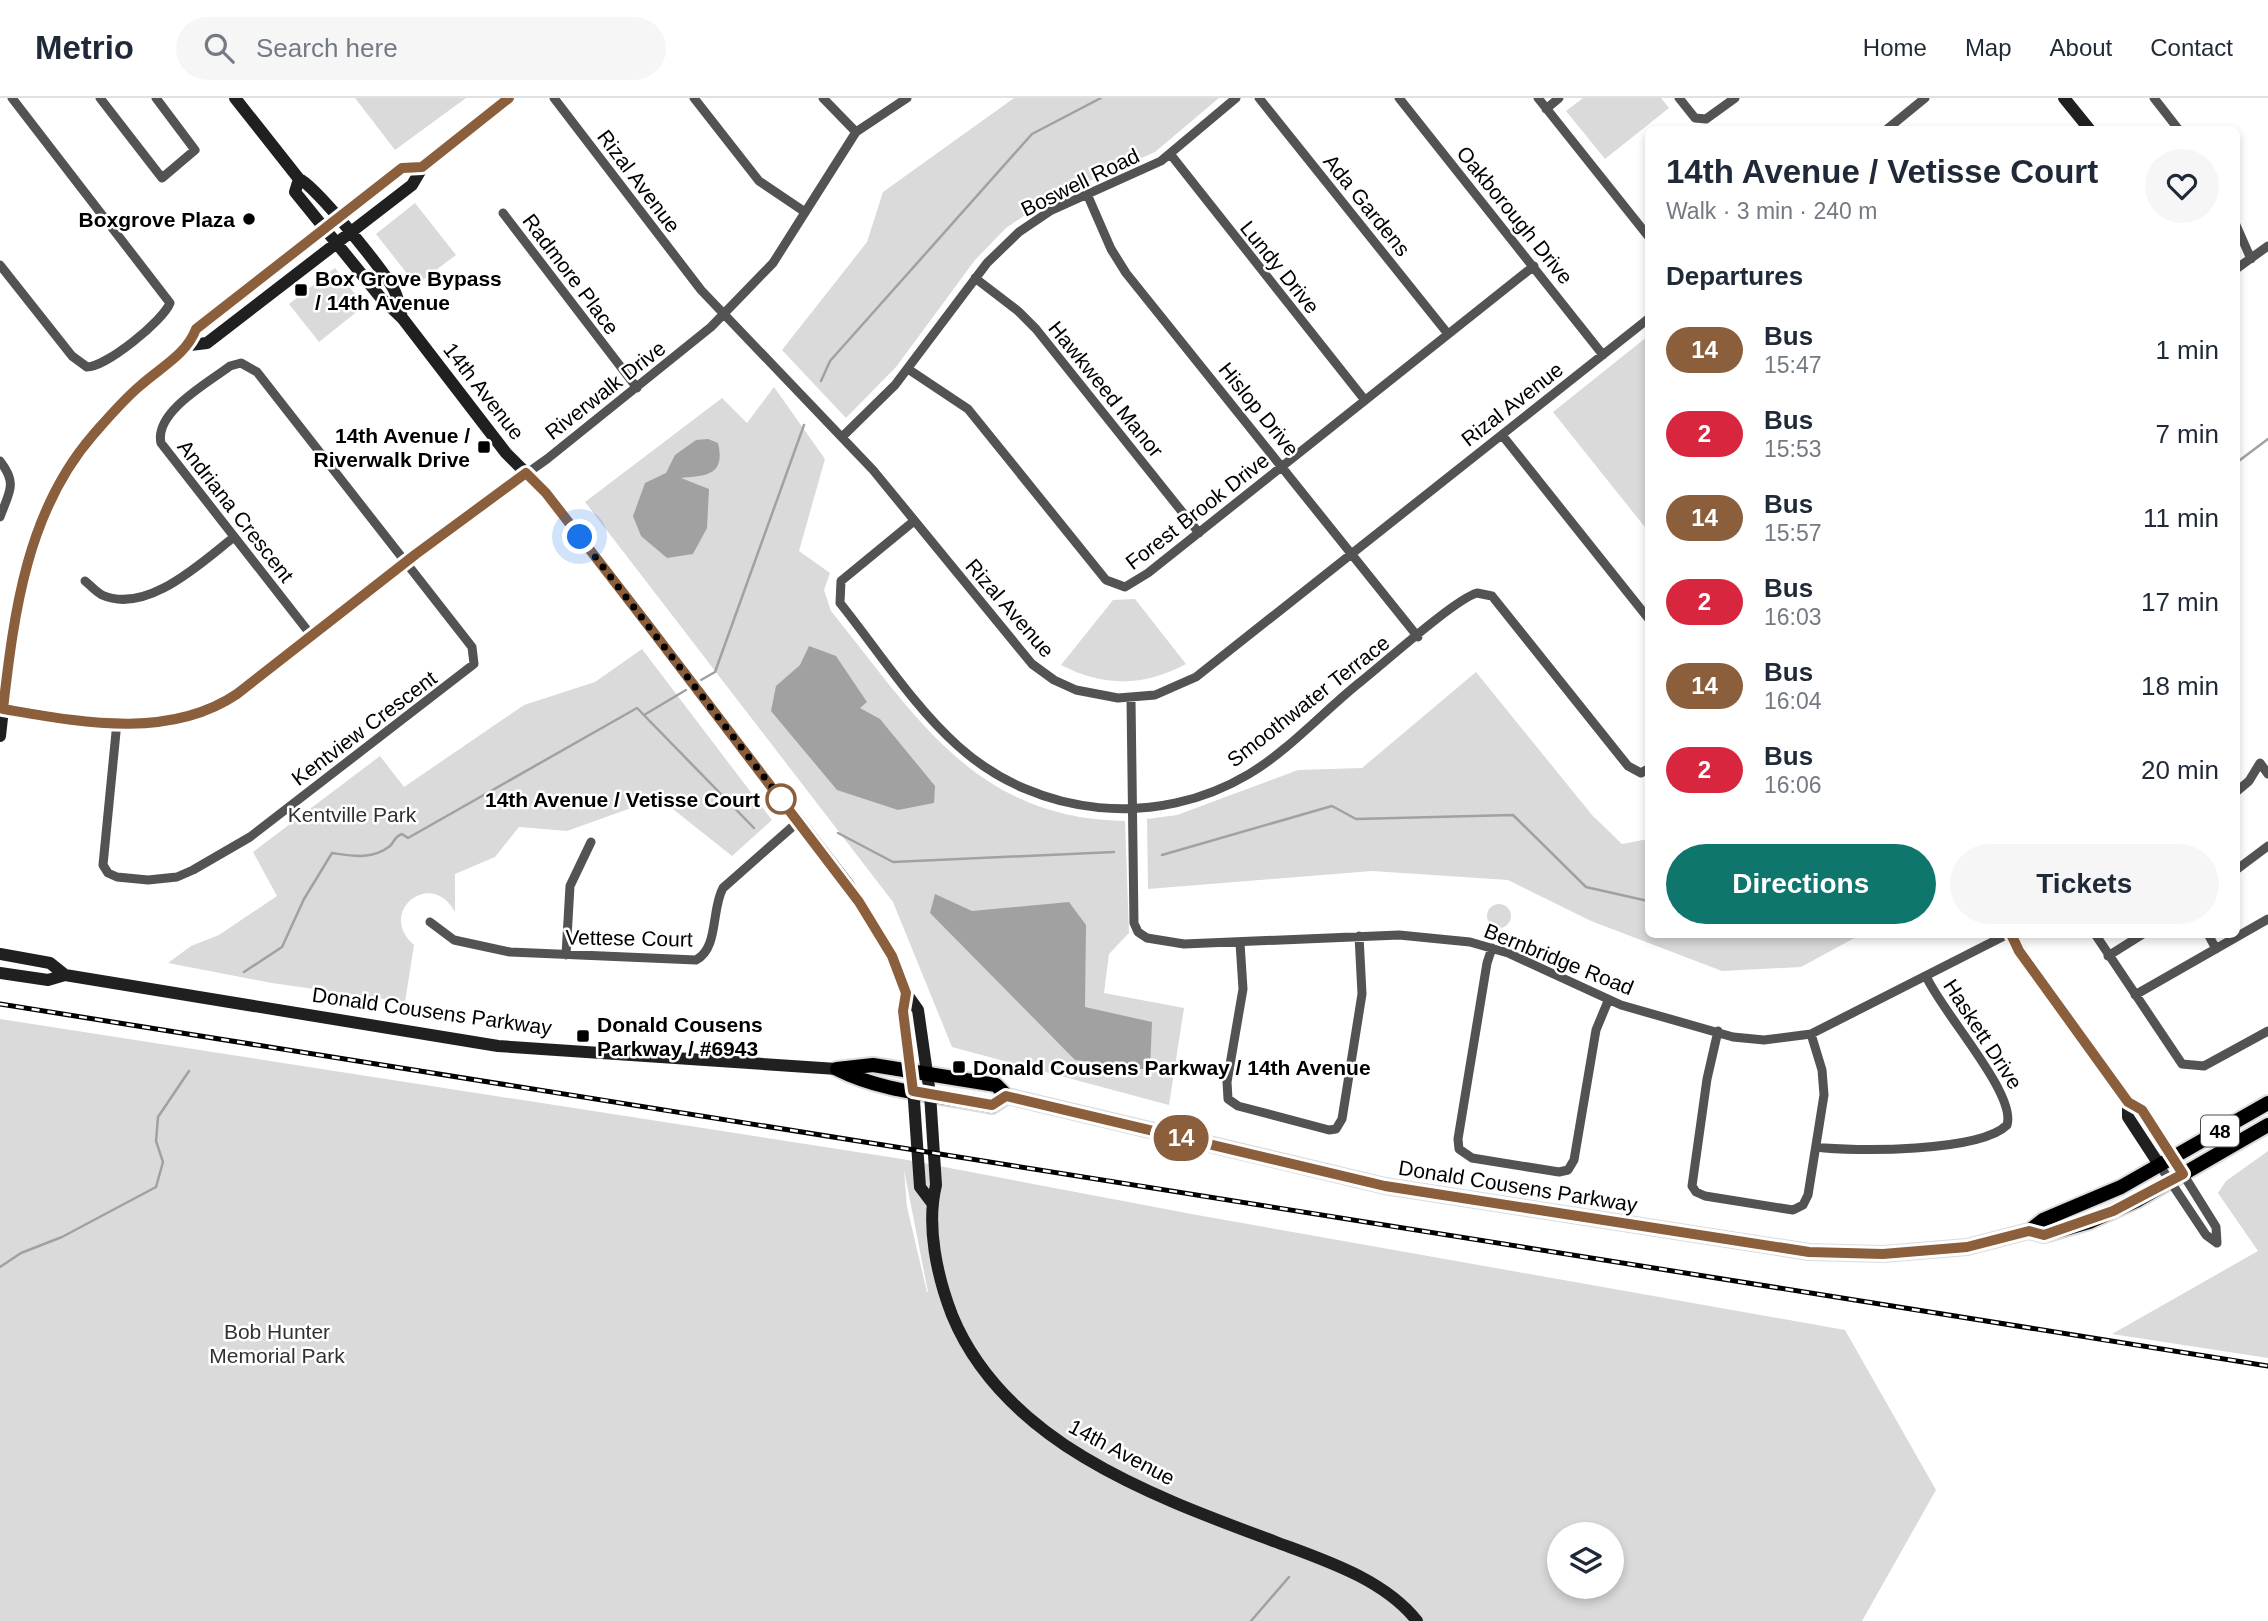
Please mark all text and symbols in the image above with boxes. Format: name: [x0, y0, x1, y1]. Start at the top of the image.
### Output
search box: [176, 17, 666, 80]
text: Metrio: [35, 29, 134, 66]
icon: search: [200, 29, 238, 67]
text: Search here: [256, 33, 398, 63]
text: Home: [1863, 34, 1927, 61]
text: Map: [1965, 34, 2012, 61]
text: About: [2050, 34, 2112, 61]
text: Contact: [2150, 34, 2233, 61]
street label: Rizal Avenue: [593, 125, 685, 237]
street label: Oakborough Drive: [1452, 142, 1578, 288]
street label: Boswell Road: [1017, 144, 1143, 220]
button: heart: [2145, 149, 2219, 223]
street label: Ada Gardens: [1319, 150, 1415, 260]
text: 14th Avenue / Vetisse Court: [1666, 153, 2098, 190]
text: Walk · 3 min · 240 m: [1666, 198, 1877, 224]
place label: Boxgrove Plaza: [79, 208, 235, 231]
street label: Radmore Place: [518, 209, 624, 339]
marker: Boxgrove Plaza: [241, 211, 257, 227]
street label: Lundy Drive: [1236, 216, 1324, 318]
text: Departures: [1666, 261, 1803, 291]
place label: Box Grove Bypass / 14th Avenue: [315, 267, 502, 314]
marker: Box Grove Bypass / 14th Avenue: [293, 282, 309, 298]
street label: Hawkweed Manor: [1044, 316, 1168, 462]
text: Bus: [1764, 321, 1813, 351]
text: 1 min: [2155, 335, 2219, 365]
street label: Riverwalk Drive: [540, 336, 670, 444]
text: 14: [1691, 336, 1718, 363]
street label: 14th Avenue: [439, 338, 529, 444]
text: 15:47: [1764, 352, 1822, 378]
street label: Rizal Avenue: [1457, 357, 1567, 451]
street label: Hislop Drive: [1214, 358, 1304, 460]
text: Bus: [1764, 405, 1813, 435]
text: 7 min: [2155, 419, 2219, 449]
text: 2: [1698, 420, 1711, 447]
place label: 14th Avenue / Riverwalk Drive: [314, 424, 470, 471]
street label: Andriana Crescent: [173, 435, 299, 587]
text: 15:53: [1764, 436, 1822, 462]
marker: 14th Avenue / Riverwalk Drive: [476, 439, 492, 455]
street label: Forest Brook Drive: [1121, 448, 1273, 574]
text: Bus: [1764, 489, 1813, 519]
text: 11 min: [2143, 503, 2219, 533]
text: 14: [1691, 504, 1718, 531]
your location: [562, 519, 597, 554]
text: 15:57: [1764, 520, 1822, 546]
street label: Rizal Avenue: [961, 554, 1059, 662]
text: Bus: [1764, 573, 1813, 603]
text: 17 min: [2141, 587, 2219, 617]
text: 2: [1698, 588, 1711, 615]
text: 16:03: [1764, 604, 1822, 630]
street label: Smoothwater Terrace: [1222, 631, 1394, 771]
text: Bus: [1764, 657, 1813, 687]
street label: Kentview Crescent: [287, 666, 441, 790]
text: 18 min: [2141, 671, 2219, 701]
text: 14: [1691, 672, 1718, 699]
text: 16:04: [1764, 688, 1822, 714]
text: Bus: [1764, 741, 1813, 771]
text: 20 min: [2141, 755, 2219, 785]
text: 2: [1698, 756, 1711, 783]
text: 16:06: [1764, 772, 1822, 798]
marker: 14th Avenue / Vetisse Court: [766, 784, 796, 814]
place label: 14th Avenue / Vetisse Court: [485, 788, 760, 811]
park label: Kentville Park: [288, 803, 417, 826]
button: Directions: [1666, 844, 1936, 924]
button: Tickets: [1950, 844, 2219, 924]
street label: Bernbridge Road: [1481, 919, 1637, 999]
street label: Vettese Court: [565, 925, 693, 951]
street label: Haskett Drive: [1939, 975, 2027, 1093]
street label: Donald Cousens Parkway: [311, 983, 554, 1039]
place label: Donald Cousens Parkway / #6943: [597, 1013, 763, 1060]
marker: Donald Cousens Parkway / #6943: [575, 1028, 591, 1044]
place label: Donald Cousens Parkway / 14th Avenue: [973, 1056, 1371, 1079]
marker: Donald Cousens Parkway / 14th Avenue: [951, 1059, 967, 1075]
line badge: 14: [1150, 1115, 1212, 1161]
road number: 48: [2201, 1116, 2239, 1147]
text: 14: [1168, 1124, 1194, 1151]
street label: Donald Cousens Parkway: [1397, 1156, 1640, 1216]
park label: Bob Hunter Memorial Park: [209, 1320, 345, 1367]
street label: 14th Avenue: [1065, 1415, 1179, 1489]
map controls: [1547, 1522, 1624, 1599]
button: layers: [1547, 1522, 1624, 1599]

